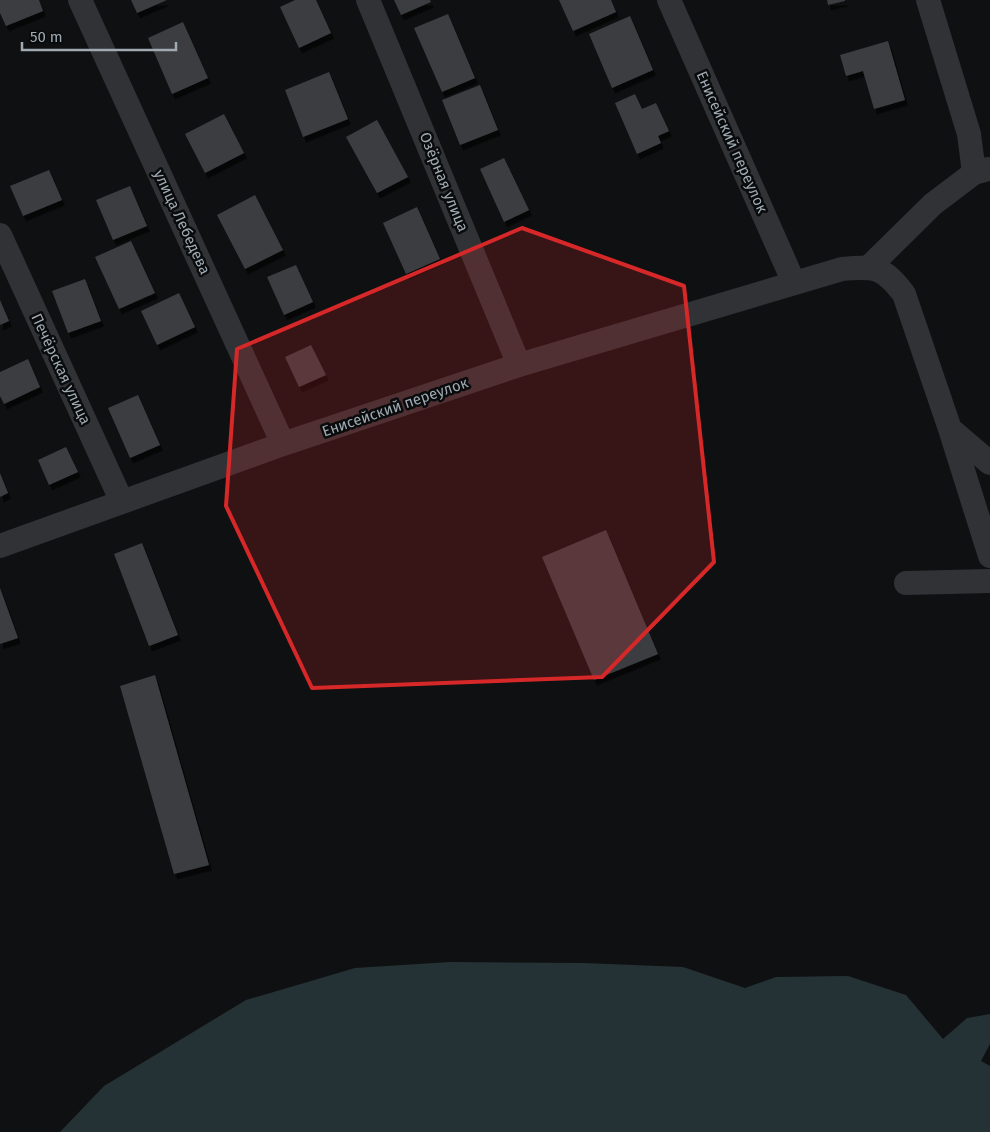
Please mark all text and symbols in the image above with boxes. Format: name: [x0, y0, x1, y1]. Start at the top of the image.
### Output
scale bar: [22, 20, 176, 52]
text: 50 m: [30, 28, 63, 46]
street label: Енисейский переулок: [693, 68, 771, 216]
street label: Озёрная улица: [416, 130, 472, 234]
street label: улица Лебедева: [150, 167, 214, 277]
street label: Печёрская улица: [27, 311, 95, 427]
street label: Енисейский переулок: [320, 373, 471, 440]

